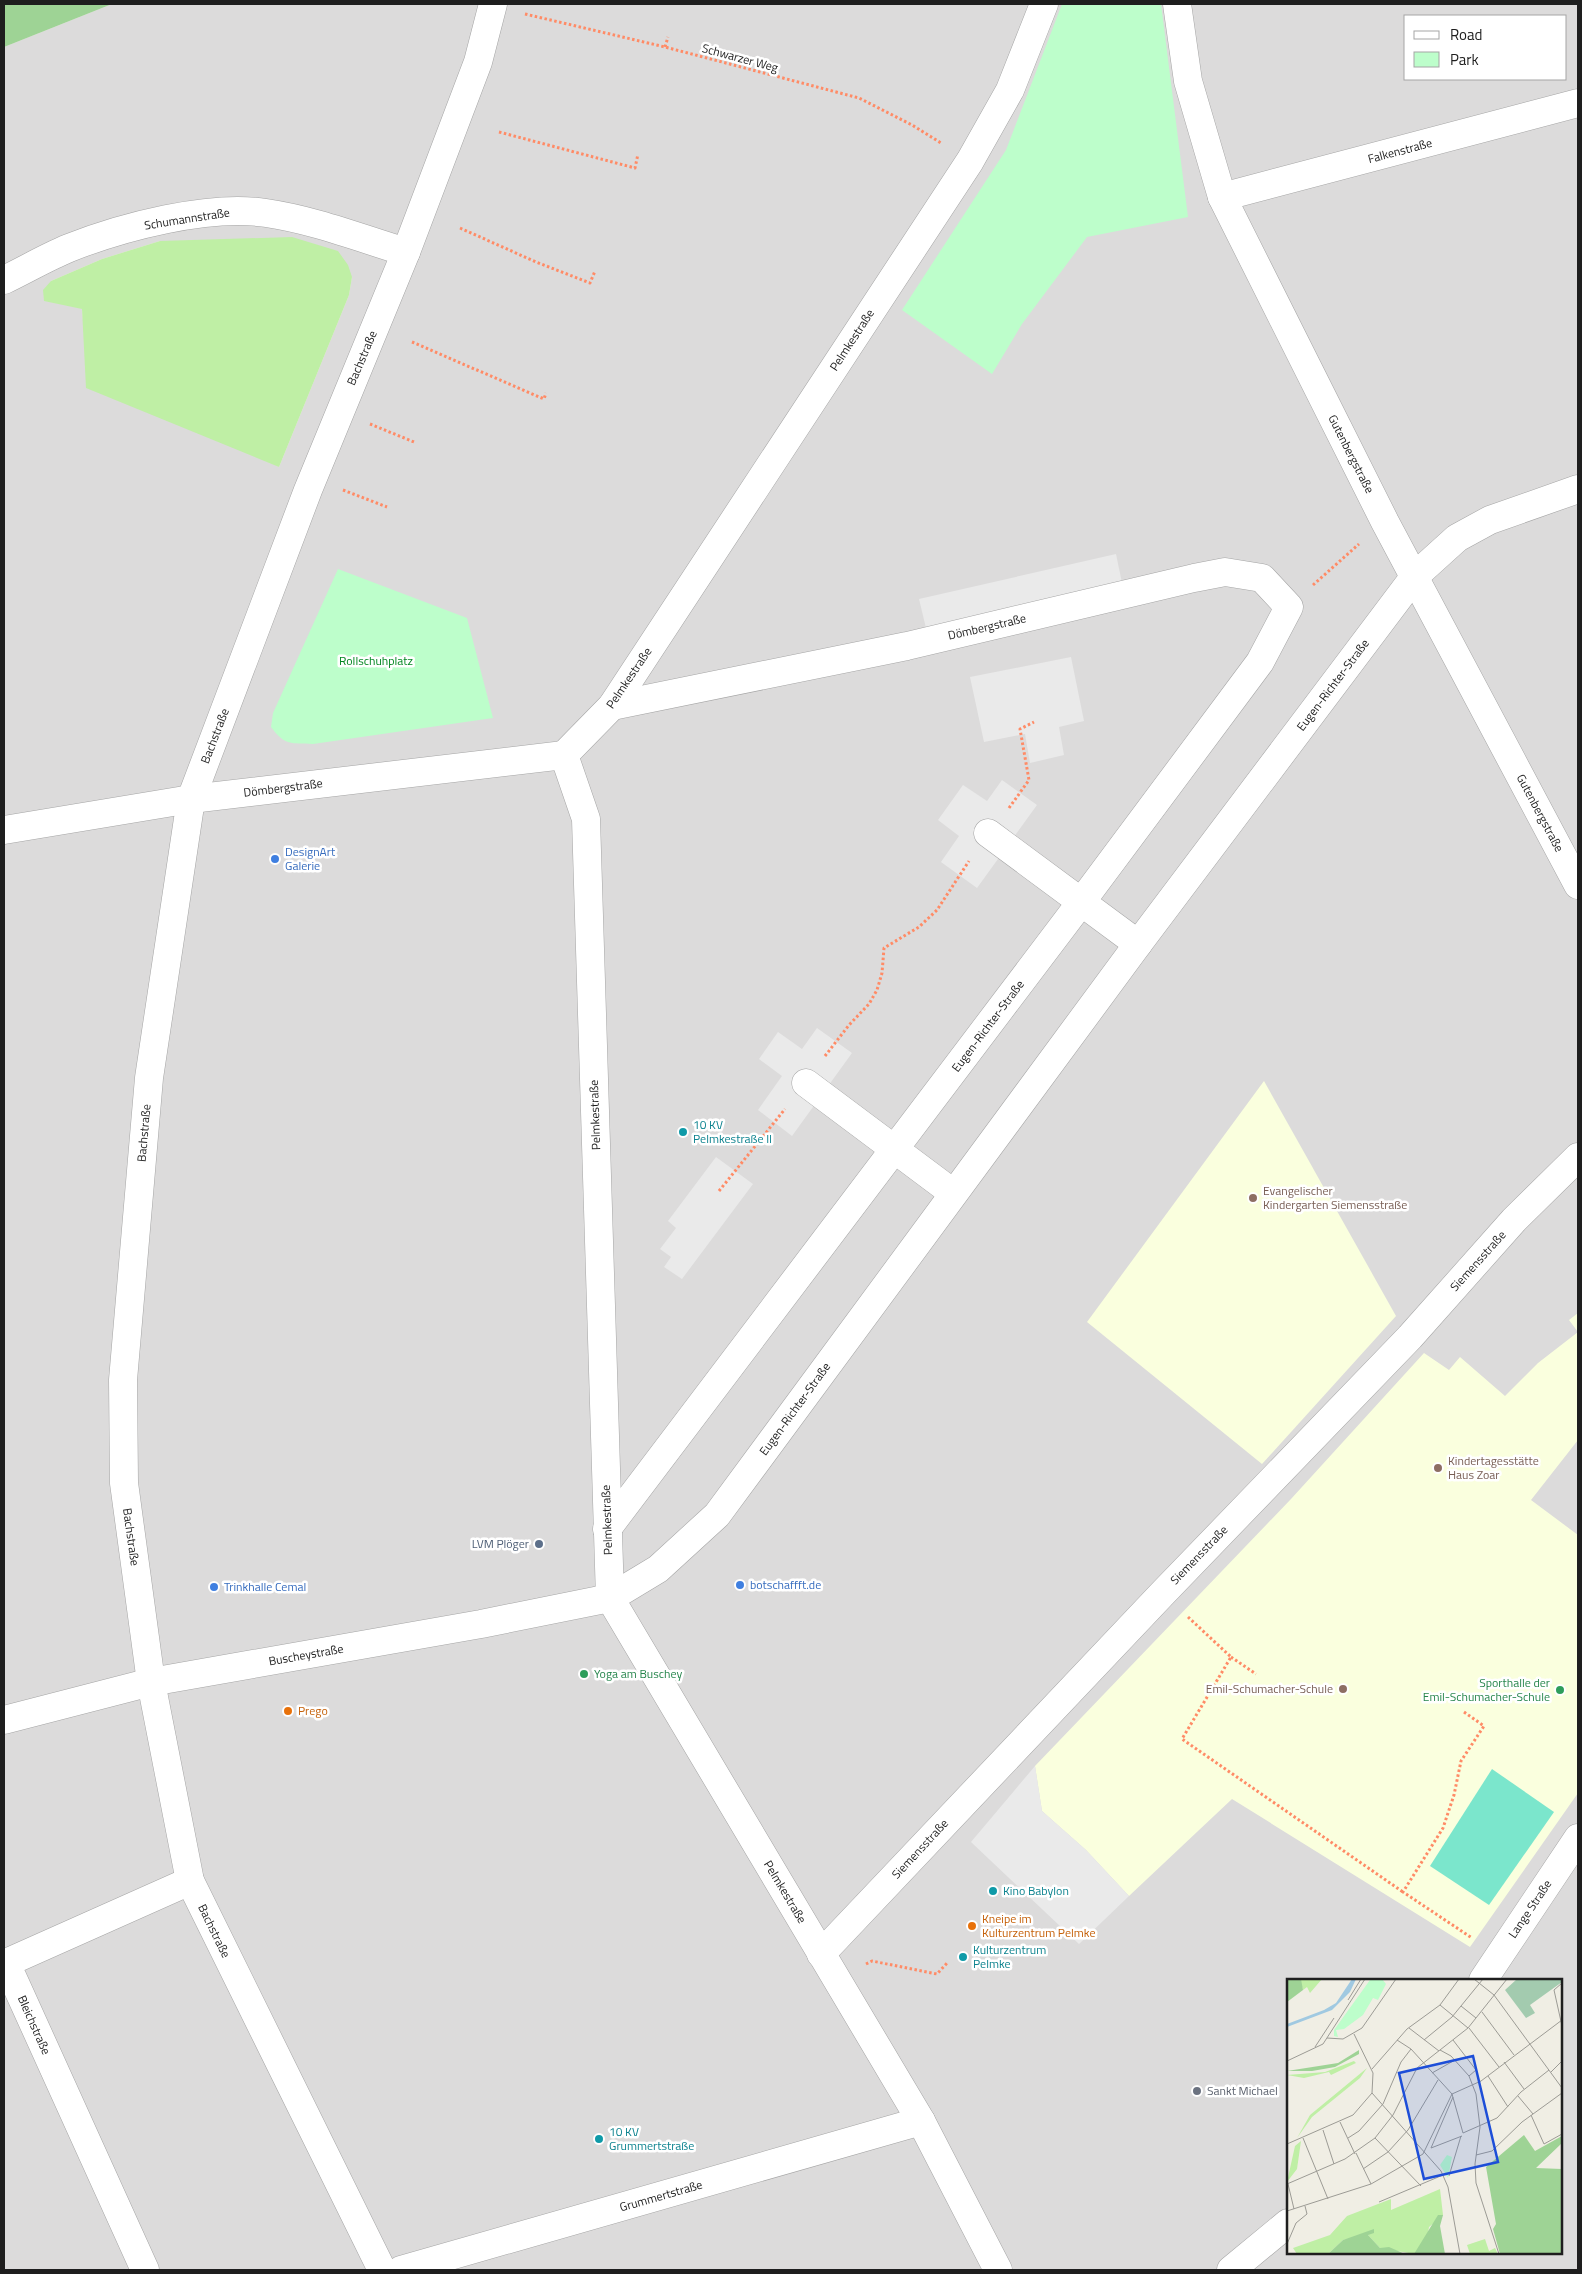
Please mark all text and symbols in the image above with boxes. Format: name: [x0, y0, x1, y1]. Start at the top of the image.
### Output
legend: [1404, 15, 1567, 80]
text: Road: [1450, 23, 1482, 46]
street label: Schwarzer Weg: [700, 38, 780, 77]
text: Park: [1450, 48, 1479, 71]
street label: Falkenstraße: [1366, 133, 1434, 168]
street label: Schumannstraße: [143, 202, 231, 235]
street label: Pelmkestraße: [824, 305, 879, 374]
street label: Bachstraße: [341, 327, 382, 388]
street label: Gutenbergstraße: [1323, 411, 1379, 496]
street label: Dömbergstraße: [946, 608, 1028, 645]
street label: Eugen-Richter-Straße: [1292, 635, 1374, 735]
street label: Pelmkestraße: [601, 643, 656, 712]
park label: Rollschuhplatz: [339, 651, 413, 670]
street label: Bachstraße: [195, 705, 234, 766]
street label: Gutenbergstraße: [1512, 770, 1569, 855]
street label: Dömbergstraße: [242, 773, 324, 802]
place label: DesignArt Galerie: [285, 842, 336, 875]
marker: DesignArt Galerie: [269, 853, 281, 865]
street label: Eugen-Richter-Straße: [947, 976, 1029, 1076]
street label: Pelmkestraße: [584, 1079, 605, 1151]
street label: Bachstraße: [132, 1103, 155, 1163]
place label: 10 KV Pelmkestraße II: [693, 1115, 772, 1148]
marker: 10 KV Pelmkestraße II: [677, 1126, 689, 1138]
place label: Evangelischer Kindergarten Siemensstraße: [1263, 1181, 1407, 1214]
marker: Evangelischer Kindergarten Siemensstraße: [1247, 1192, 1259, 1204]
street label: Siemensstraße: [1445, 1226, 1510, 1295]
street label: Eugen-Richter-Straße: [754, 1358, 835, 1459]
place label: Kindertagesstätte Haus Zoar: [1448, 1451, 1539, 1484]
marker: Kindertagesstätte Haus Zoar: [1432, 1462, 1444, 1474]
street label: Pelmkestraße: [596, 1484, 617, 1556]
street label: Bachstraße: [118, 1507, 145, 1567]
street label: Siemensstraße: [1165, 1521, 1232, 1589]
place label: LVM Plöger: [472, 1534, 529, 1553]
marker: LVM Plöger: [533, 1538, 545, 1550]
place label: botschaffft.de: [750, 1575, 821, 1594]
place label: Trinkhalle Cemal: [224, 1577, 306, 1596]
marker: botschaffft.de: [734, 1579, 746, 1591]
marker: Trinkhalle Cemal: [208, 1581, 220, 1593]
street label: Buscheystraße: [267, 1639, 345, 1670]
place label: Yoga am Buschey: [594, 1664, 682, 1683]
marker: Yoga am Buschey: [578, 1668, 590, 1680]
place label: Sporthalle der Emil-Schumacher-Schule: [1423, 1673, 1550, 1706]
place label: Emil-Schumacher-Schule: [1206, 1679, 1333, 1698]
marker: Emil-Schumacher-Schule: [1337, 1683, 1349, 1695]
marker: Sporthalle der Emil-Schumacher-Schule: [1554, 1684, 1566, 1696]
place label: Prego: [298, 1701, 328, 1720]
marker: Prego: [282, 1705, 294, 1717]
street label: Siemensstraße: [887, 1814, 953, 1883]
street label: Pelmkestraße: [759, 1857, 812, 1927]
street label: Lange Straße: [1503, 1876, 1556, 1942]
place label: Kino Babylon: [1003, 1881, 1069, 1900]
marker: Kino Babylon: [987, 1885, 999, 1897]
street label: Bachstraße: [193, 1901, 236, 1961]
place label: Kneipe im Kulturzentrum Pelmke: [982, 1909, 1095, 1942]
marker: Kneipe im Kulturzentrum Pelmke: [966, 1920, 978, 1932]
place label: Kulturzentrum Pelmke: [973, 1940, 1046, 1973]
marker: Kulturzentrum Pelmke: [957, 1951, 969, 1963]
inset map: [1287, 1979, 1562, 2254]
street label: Bleichstraße: [13, 1992, 56, 2058]
place label: Sankt Michael: [1207, 2081, 1278, 2100]
marker: Sankt Michael: [1191, 2085, 1203, 2097]
place label: 10 KV Grummertstraße: [609, 2122, 694, 2155]
marker: 10 KV Grummertstraße: [593, 2133, 605, 2145]
street label: Grummertstraße: [617, 2175, 704, 2216]

